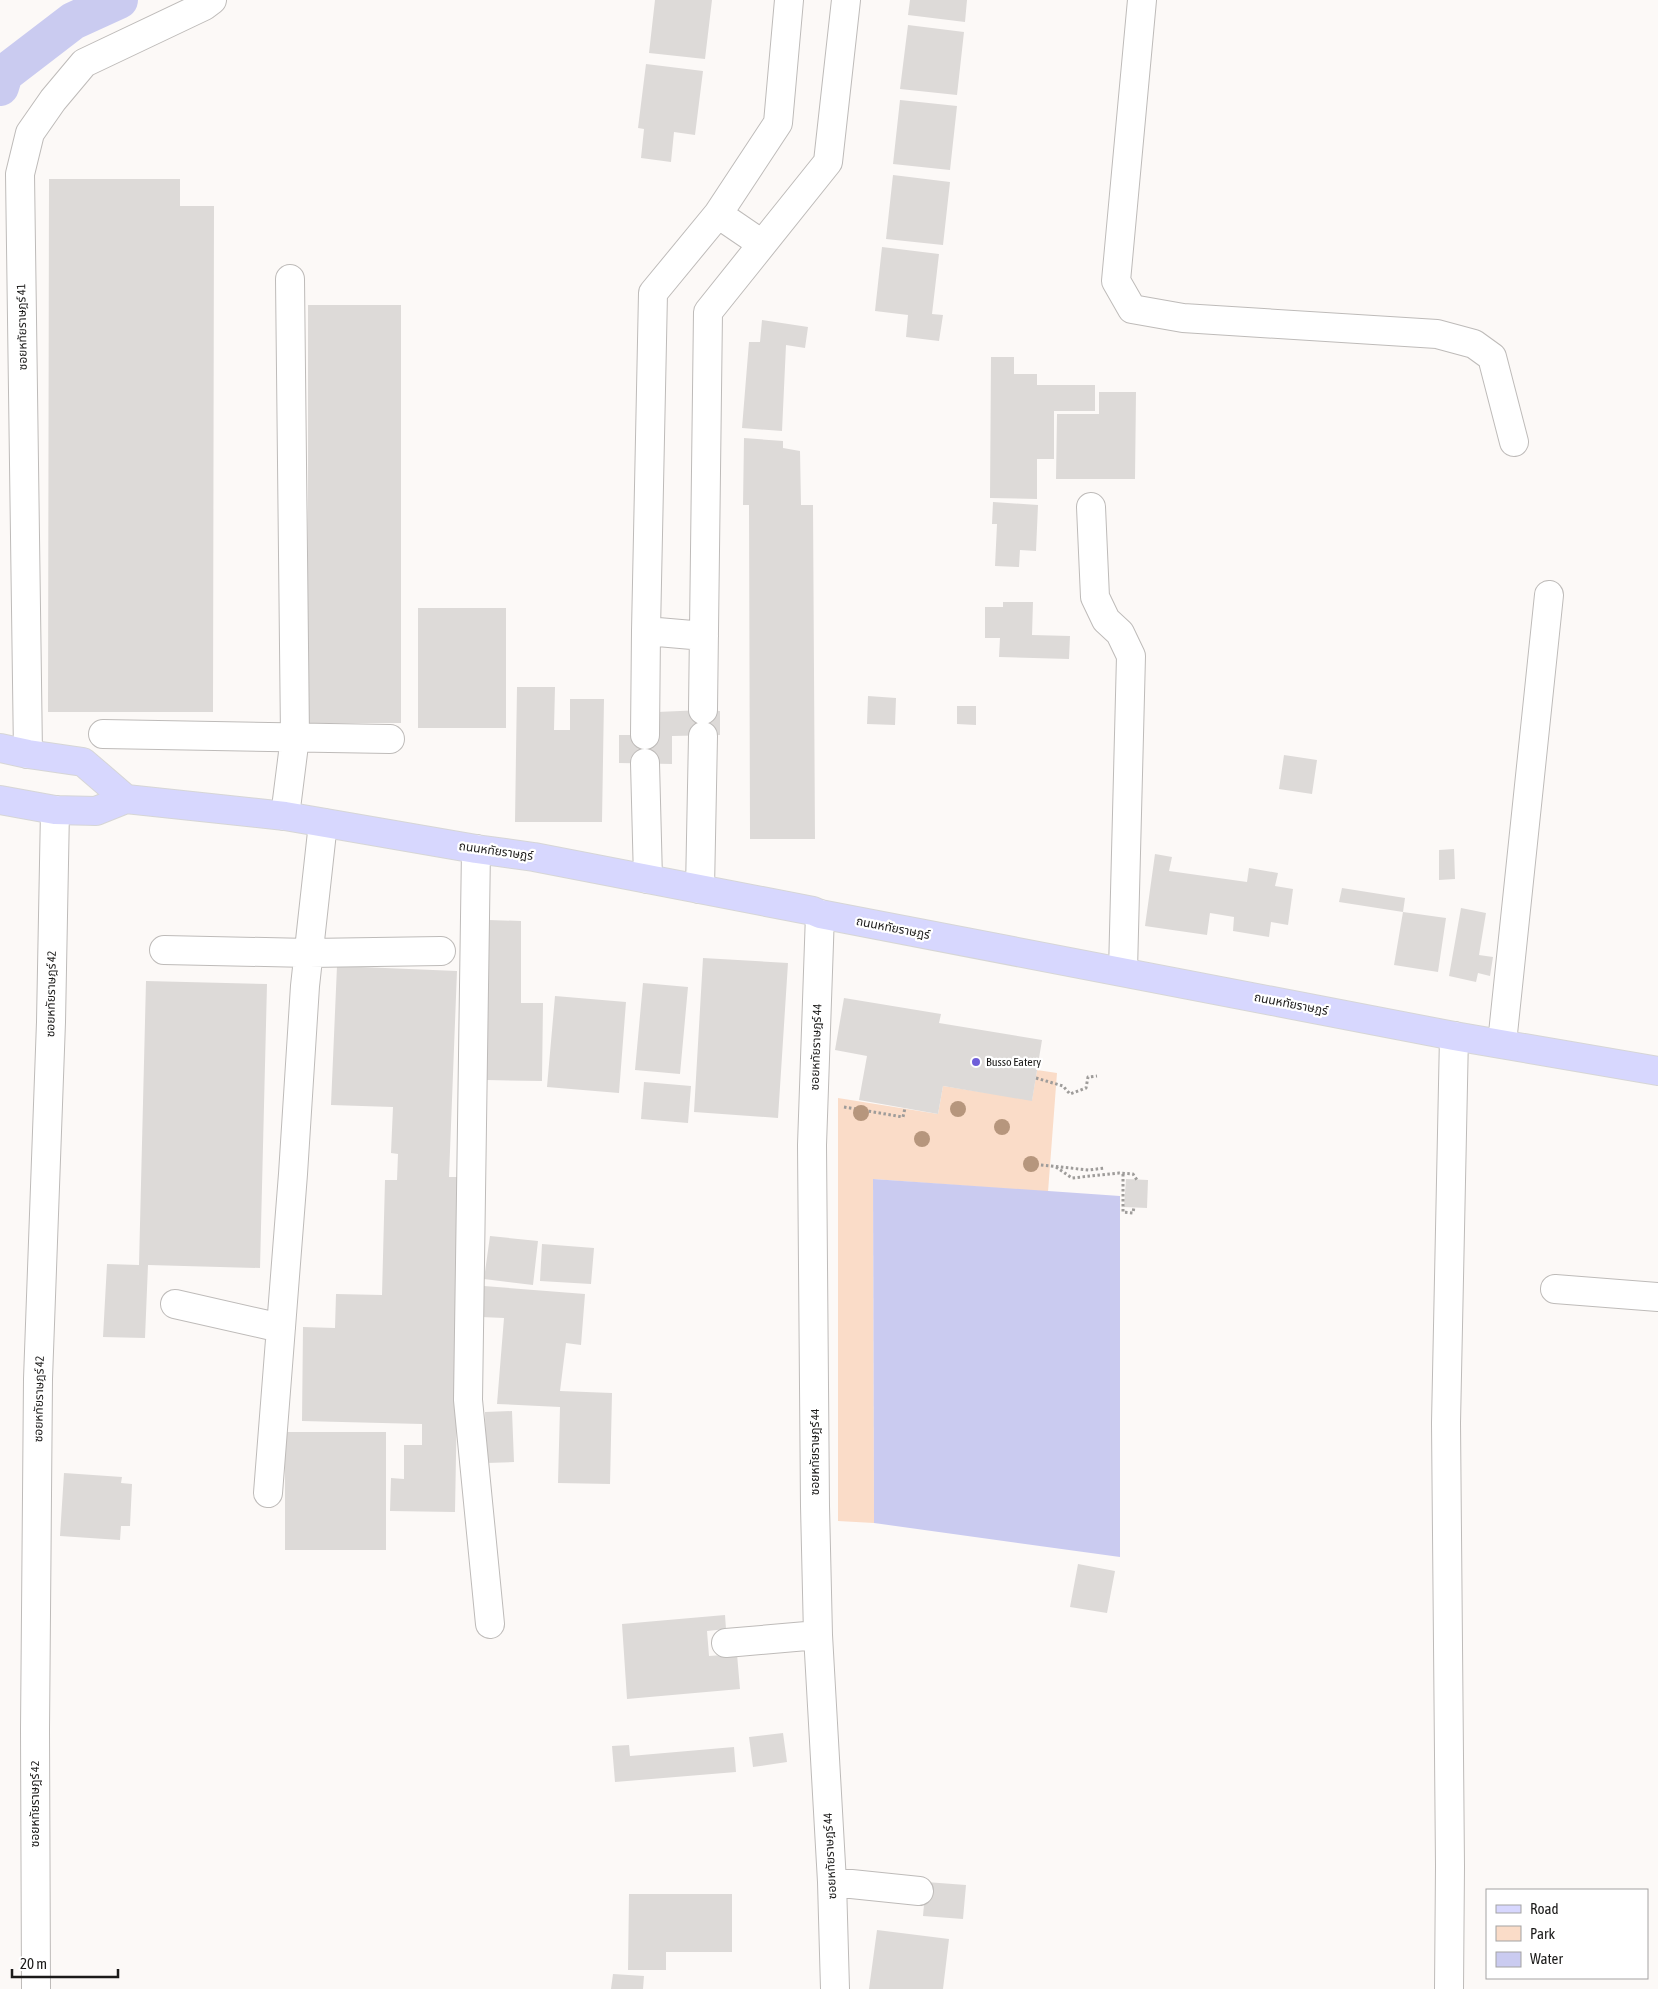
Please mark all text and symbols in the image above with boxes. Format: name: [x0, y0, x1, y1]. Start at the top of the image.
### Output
street label: ซอยหทัยราษฎร์ 41: [14, 283, 30, 370]
street label: ถนนหทัยราษฎร์: [458, 839, 535, 863]
street label: ถนนหทัยราษฎร์: [855, 914, 932, 942]
street label: ซอยหทัยราษฎร์ 42: [43, 951, 59, 1037]
street label: ถนนหทัยราษฎร์: [1253, 990, 1330, 1018]
street label: ซอยหทัยราษฎร์ 44: [807, 1003, 825, 1091]
place label: Busso Eatery: [986, 1055, 1041, 1069]
marker: Busso Eatery: [970, 1056, 982, 1068]
street label: ซอยหทัยราษฎร์ 42: [31, 1356, 47, 1442]
street label: ซอยหทัยราษฎร์ 44: [808, 1408, 822, 1495]
street label: ซอยหทัยราษฎร์ 42: [28, 1761, 42, 1847]
street label: ซอยหทัยราษฎร์ 44: [821, 1812, 839, 1900]
legend: [1486, 1889, 1648, 1979]
text: Road: [1530, 1900, 1559, 1917]
text: Park: [1530, 1925, 1555, 1942]
scale bar: [12, 1946, 119, 1978]
text: Water: [1530, 1950, 1563, 1967]
text: 20 m: [20, 1955, 47, 1972]

